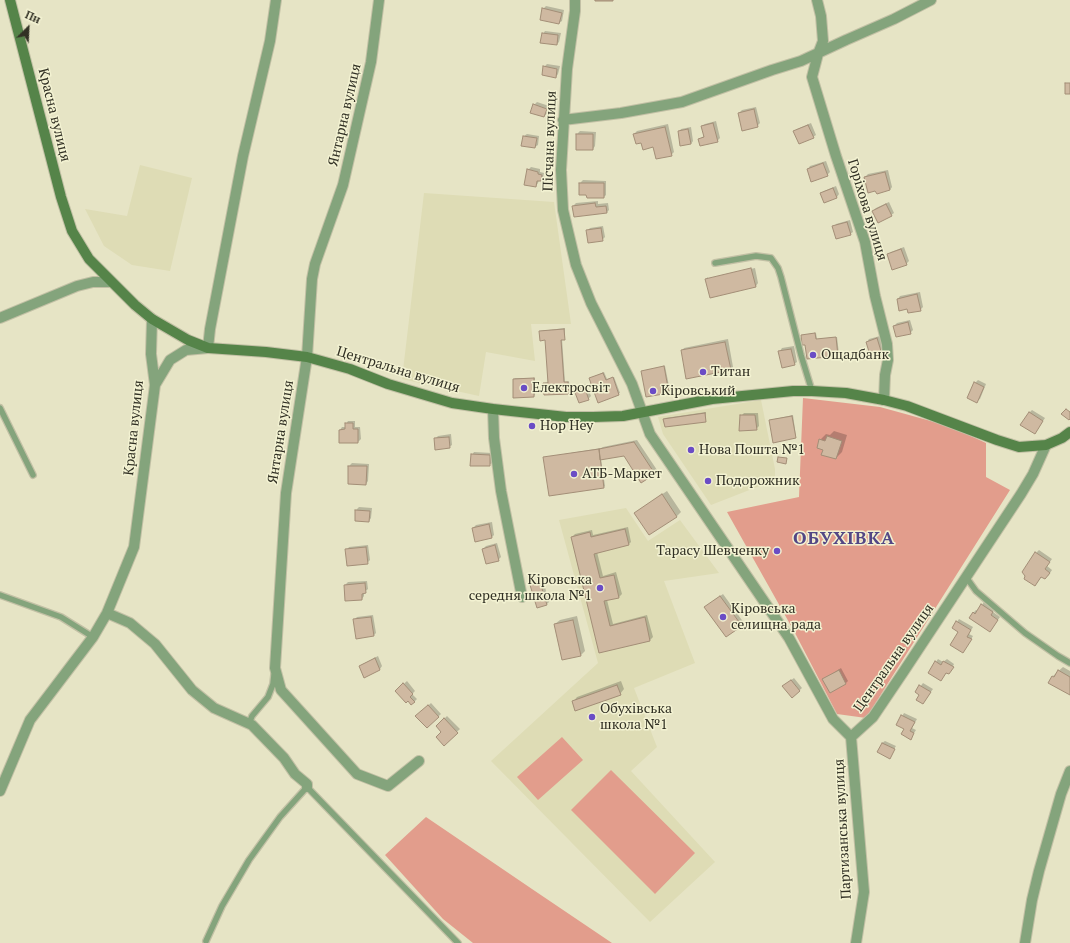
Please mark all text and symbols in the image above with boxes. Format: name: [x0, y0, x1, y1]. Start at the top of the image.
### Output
text: Пн: [23, 7, 43, 27]
north arrow: [8, 8, 48, 48]
street label: Янтарна вулиця: [325, 62, 365, 168]
street label: Красна вулиця: [34, 66, 74, 164]
street label: Пісчана вулиця: [540, 90, 560, 192]
street label: Горіхова вулиця: [844, 157, 890, 263]
street label: Центральна вулиця: [334, 343, 462, 397]
place label: Ощадбанк: [821, 347, 889, 363]
marker: Ощадбанк: [808, 350, 818, 360]
place label: Титан: [711, 364, 750, 380]
marker: Титан: [698, 367, 708, 377]
street label: Красна вулиця: [121, 379, 147, 477]
street label: Янтарна вулиця: [265, 379, 297, 485]
place label: Електросвіт: [532, 380, 610, 396]
marker: Електросвіт: [519, 383, 529, 393]
place label: Кіровський: [661, 383, 736, 399]
marker: Кіровський: [648, 386, 658, 396]
place label: Hop Hey: [540, 418, 593, 434]
marker: Hop Hey: [527, 421, 537, 431]
place label: Нова Пошта №1: [699, 442, 805, 458]
marker: Нова Пошта №1: [686, 445, 696, 455]
place label: АТБ-Маркет: [582, 466, 662, 482]
marker: АТБ-Маркет: [569, 469, 579, 479]
place label: Подорожник: [716, 473, 800, 489]
marker: Подорожник: [703, 476, 713, 486]
district label: ОБУХІВКА: [793, 528, 895, 550]
place label: Тарасу Шевченку: [656, 543, 769, 559]
marker: Тарасу Шевченку: [772, 546, 782, 556]
place label: Кіровська середня школа №1: [469, 572, 592, 604]
marker: Кіровська середня школа №1: [595, 583, 605, 593]
place label: Кіровська селищна рада: [731, 601, 821, 634]
street label: Центральна вулиця: [850, 601, 938, 715]
marker: Кіровська селищна рада: [718, 612, 728, 622]
place label: Обухівська школа №1: [600, 701, 672, 734]
marker: Обухівська школа №1: [587, 712, 597, 722]
street label: Партизанська вулиця: [831, 758, 855, 900]

